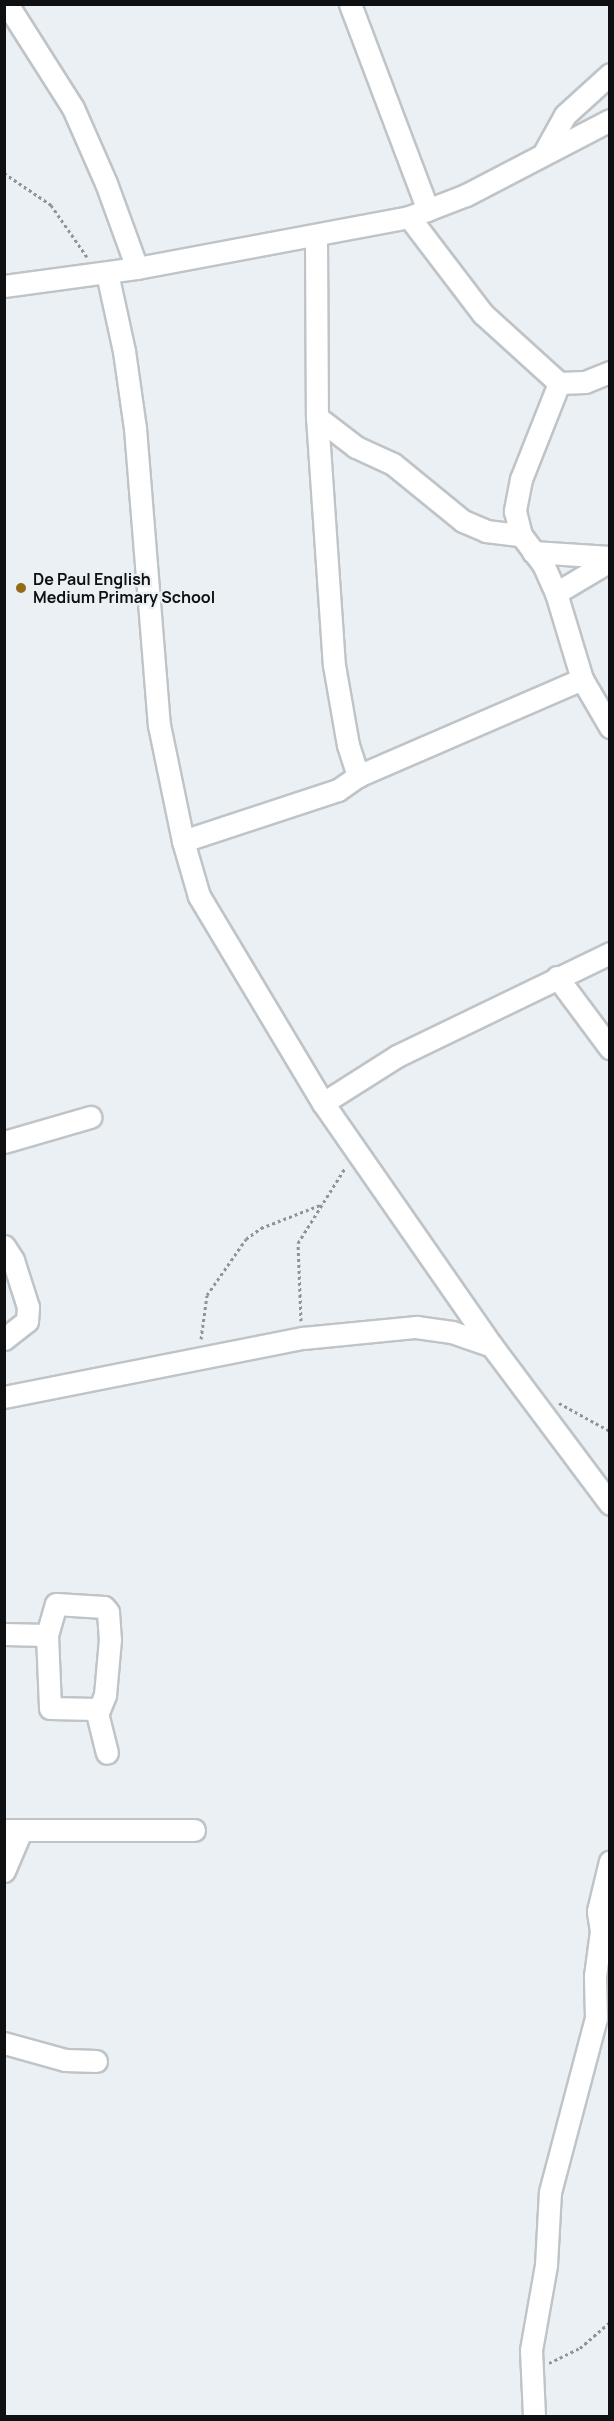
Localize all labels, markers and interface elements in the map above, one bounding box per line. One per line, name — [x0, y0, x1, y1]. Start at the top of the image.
place label: De Paul English Medium Primary School — [33, 569, 215, 607]
marker: De Paul English Medium Primary School — [14, 581, 28, 595]

